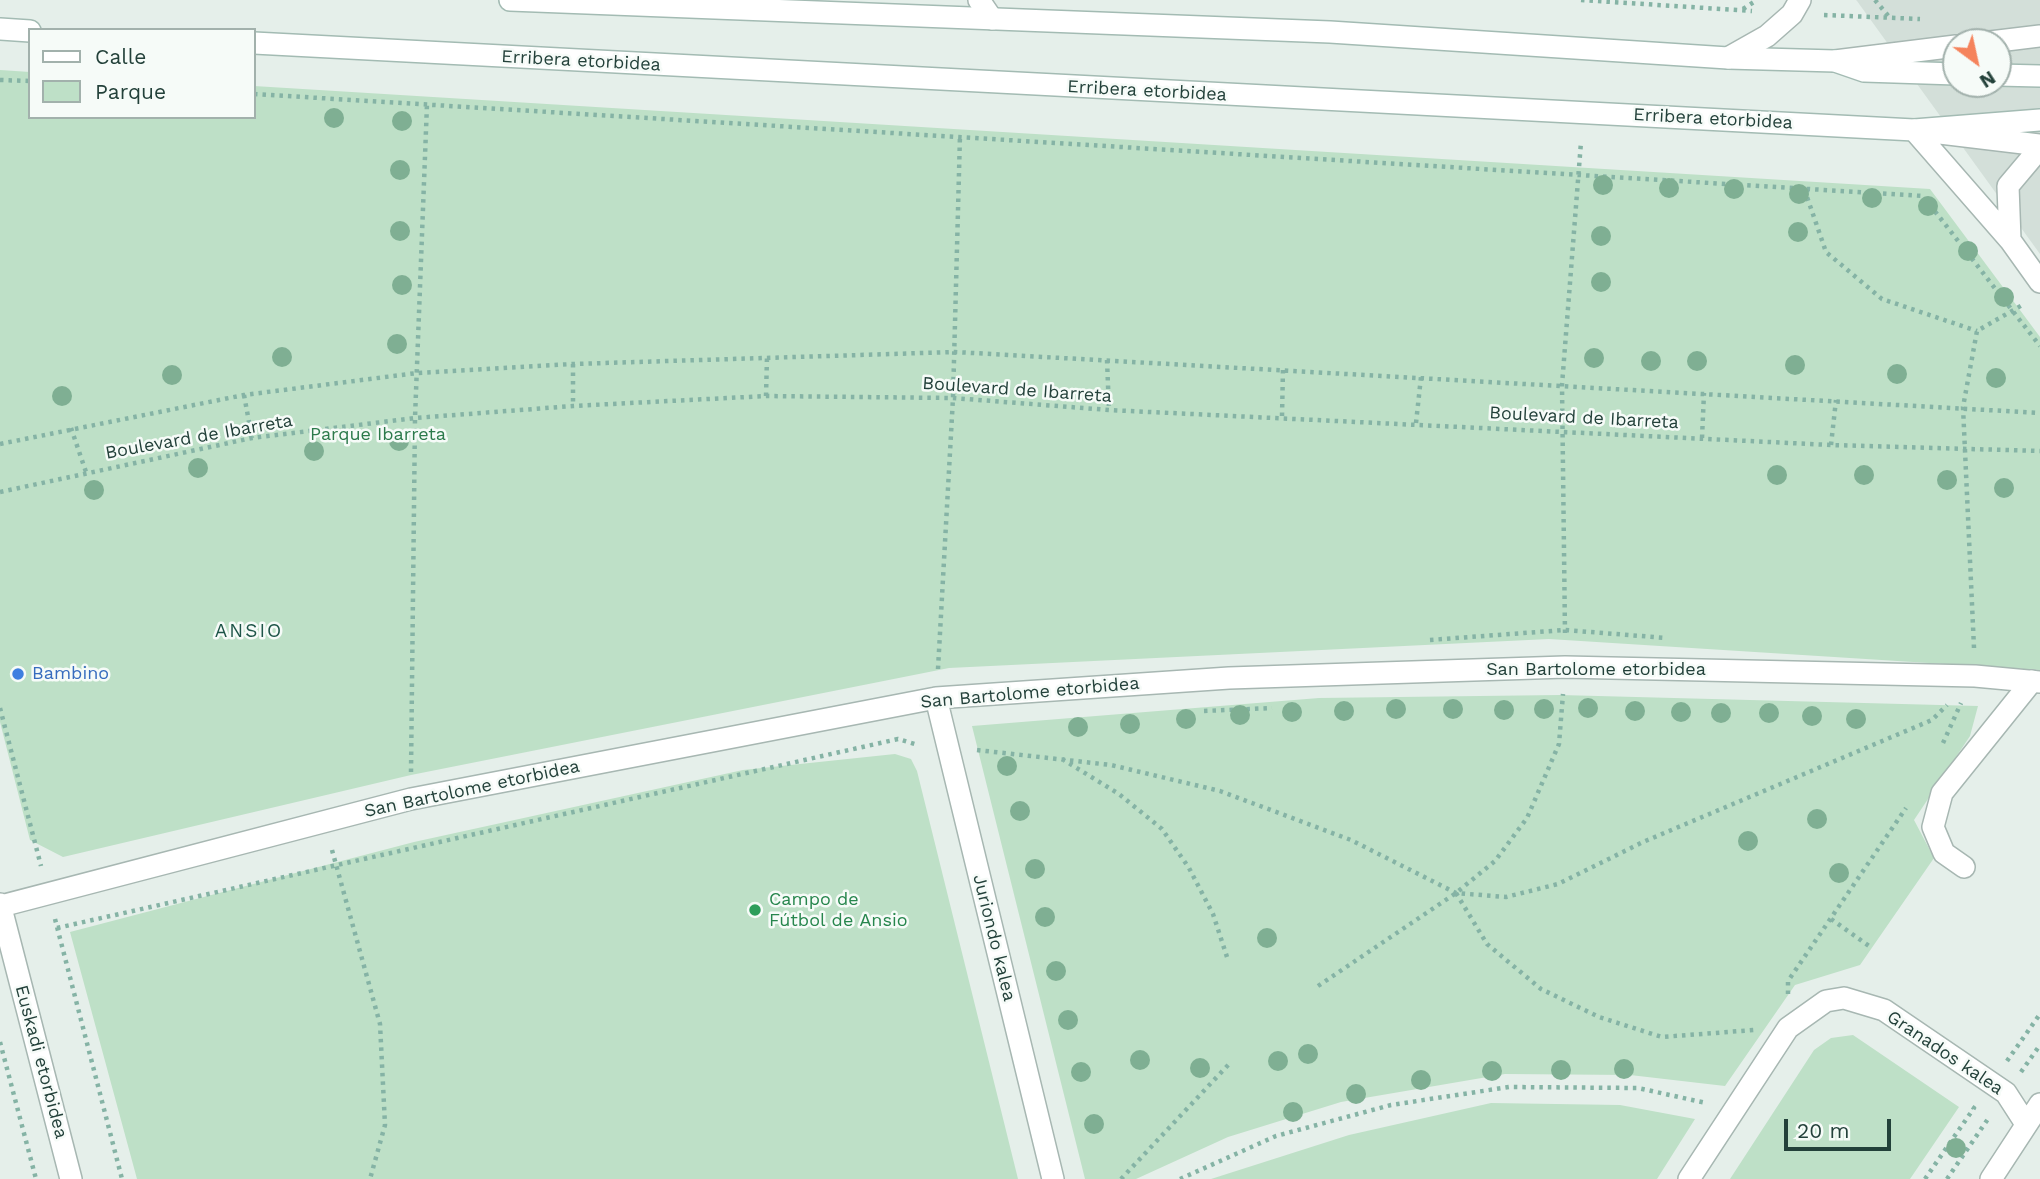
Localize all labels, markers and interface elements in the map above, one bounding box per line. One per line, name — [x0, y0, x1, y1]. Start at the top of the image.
legend — [28, 28, 256, 119]
north arrow — [1942, 28, 2012, 98]
text: Calle — [95, 44, 146, 69]
street label: Erribera etorbidea — [501, 46, 661, 76]
text: N — [1975, 66, 2000, 93]
street label: Erribera etorbidea — [1067, 76, 1227, 106]
text: Parque — [95, 79, 166, 104]
street label: Erribera etorbidea — [1633, 104, 1793, 134]
street label: Boulevard de Ibarreta — [922, 373, 1112, 407]
street label: Boulevard de Ibarreta — [1489, 402, 1679, 434]
street label: Boulevard de Ibarreta — [104, 410, 294, 464]
park label: Parque Ibarreta — [310, 424, 446, 446]
district label: ANSIO — [215, 620, 283, 642]
street label: San Bartolome etorbidea — [1486, 659, 1706, 681]
place label: Bambino — [32, 663, 109, 685]
marker: Bambino — [10, 666, 26, 682]
street label: San Bartolome etorbidea — [920, 673, 1140, 713]
street label: San Bartolome etorbidea — [362, 756, 582, 822]
street label: Juriondo kalea — [968, 872, 1020, 1004]
place label: Campo de Fútbol de Ansio — [769, 889, 908, 932]
marker: Campo de Fútbol de Ansio — [747, 902, 763, 918]
street label: Euskadi etorbidea — [10, 983, 72, 1141]
street label: Granados kalea — [1883, 1006, 2007, 1100]
scale bar — [1788, 1106, 1895, 1150]
text: 20 m — [1797, 1118, 1849, 1143]

